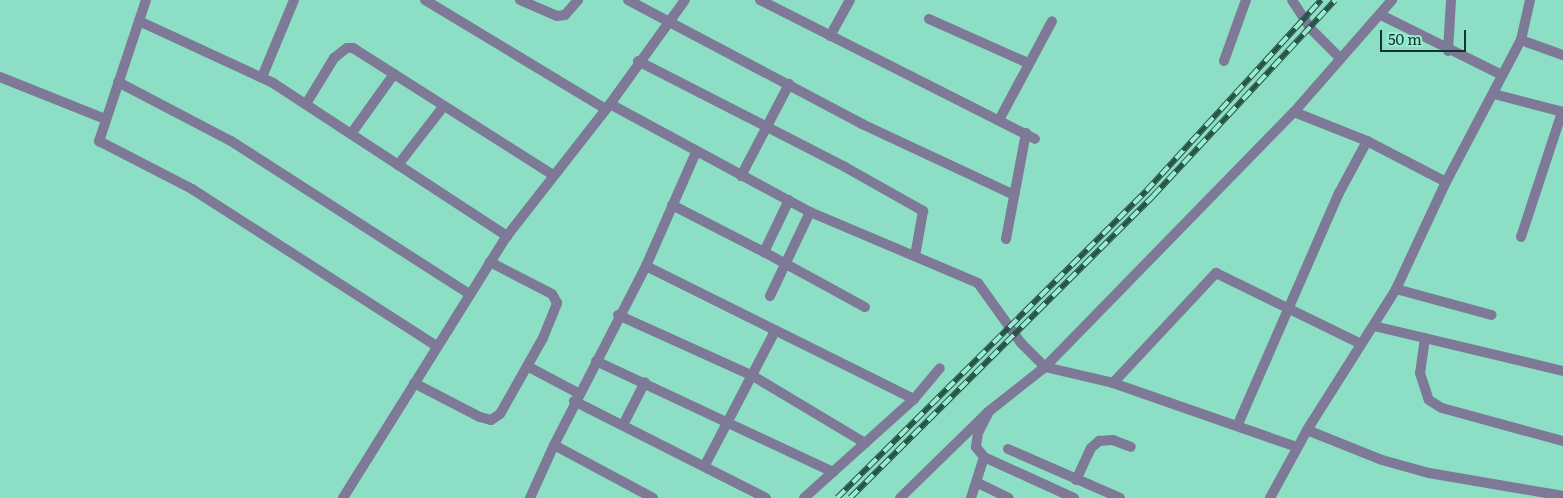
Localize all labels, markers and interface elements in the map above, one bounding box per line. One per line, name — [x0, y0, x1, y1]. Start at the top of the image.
scale bar — [1383, 20, 1469, 52]
text: 50 m — [1388, 27, 1422, 50]

